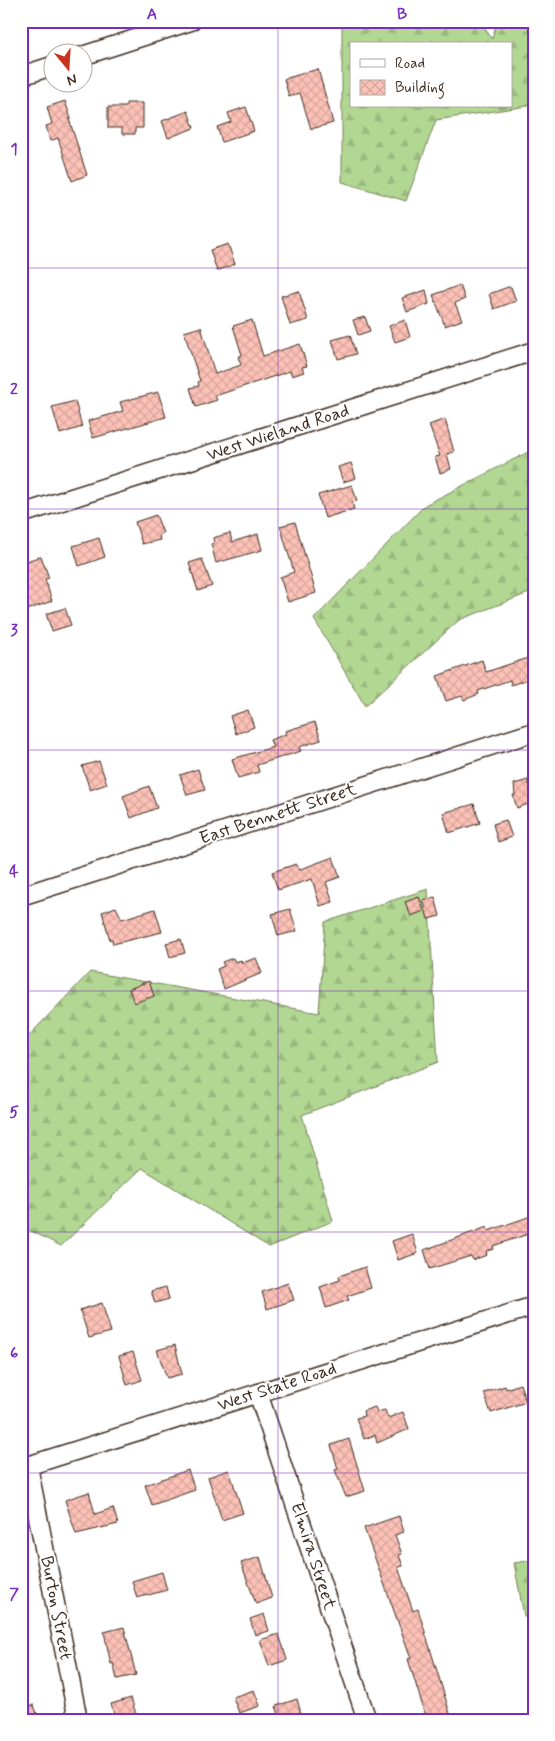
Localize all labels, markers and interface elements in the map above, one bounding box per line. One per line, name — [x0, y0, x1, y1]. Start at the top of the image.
text: A — [147, 4, 157, 25]
text: B — [397, 4, 407, 25]
north arrow — [42, 42, 92, 92]
legend — [350, 42, 512, 108]
text: Road — [395, 54, 425, 74]
text: N — [64, 69, 79, 89]
text: Building — [395, 78, 445, 99]
text: 1 — [10, 139, 18, 160]
text: 2 — [10, 379, 18, 400]
street label: West Wieland Road — [204, 399, 352, 467]
text: 3 — [10, 620, 18, 641]
street label: East Bennett Street — [197, 777, 360, 851]
text: 4 — [9, 861, 19, 882]
text: 5 — [9, 1102, 19, 1123]
text: 6 — [10, 1343, 18, 1364]
street label: West State Road — [214, 1356, 340, 1418]
street label: Elmira Street — [284, 1499, 342, 1613]
street label: Burton Street — [34, 1554, 78, 1662]
text: 7 — [9, 1584, 19, 1605]

